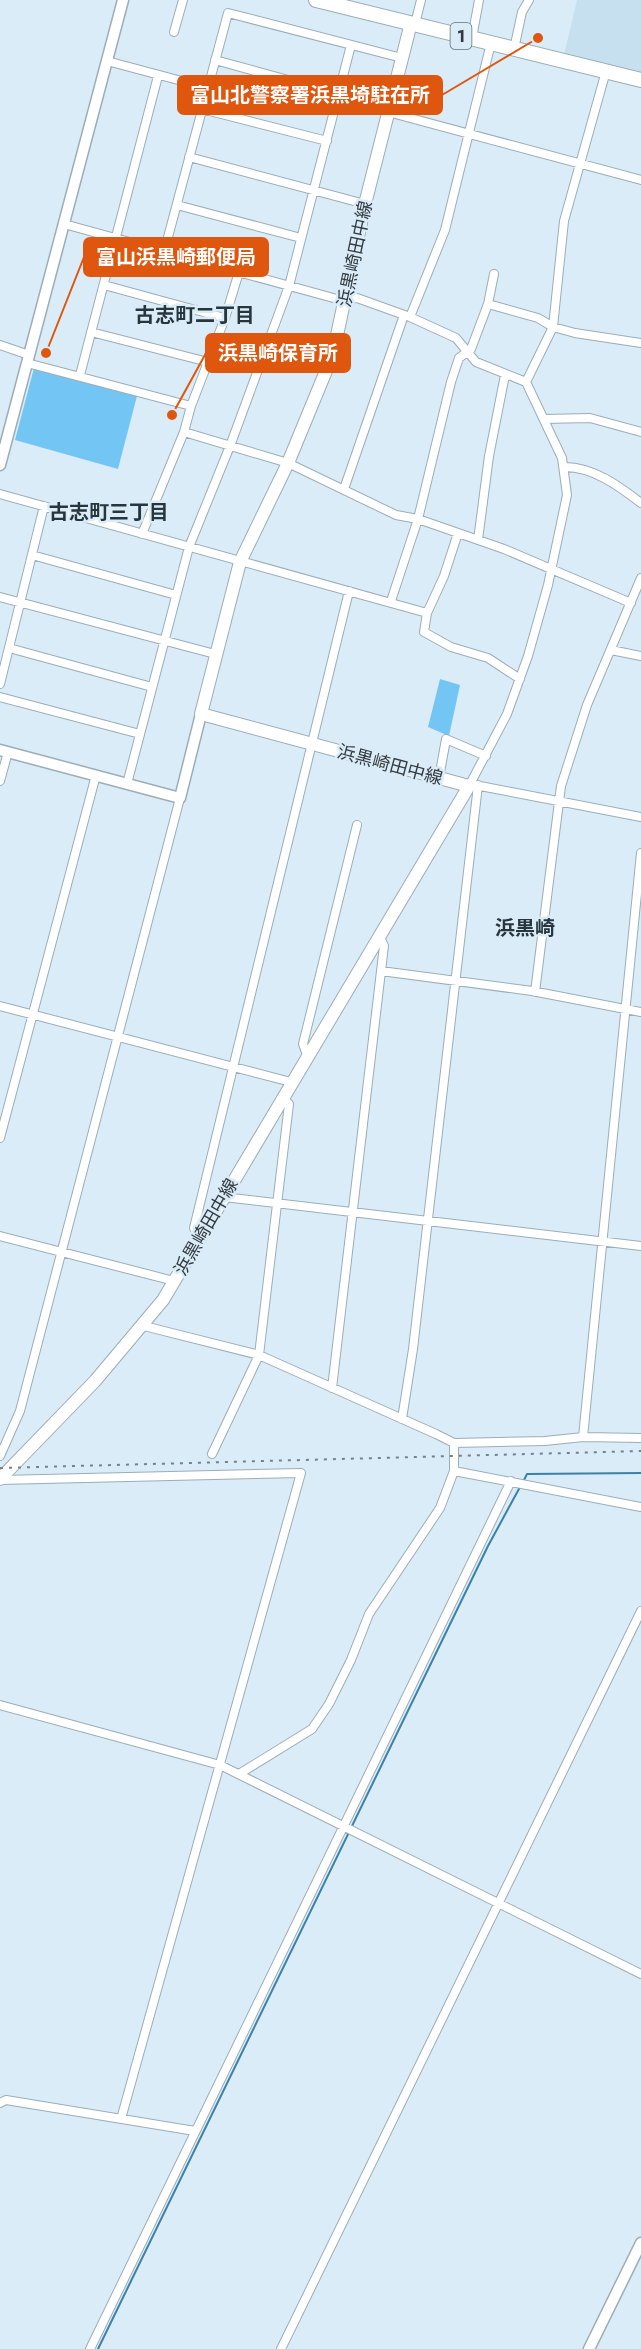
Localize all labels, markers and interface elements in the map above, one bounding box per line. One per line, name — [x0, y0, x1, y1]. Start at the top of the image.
road number: 1 — [450, 23, 472, 49]
callout: 富山北警察署浜黒埼駐在所 — [178, 76, 442, 114]
text: 富山北警察署浜黒埼駐在所 — [190, 81, 430, 110]
street label: 浜黒崎田中線 — [331, 198, 379, 310]
callout: 富山浜黒崎郵便局 — [84, 238, 268, 276]
text: 富山浜黒崎郵便局 — [96, 243, 256, 272]
district label: 古志町二丁目 — [135, 301, 255, 330]
callout: 浜黒崎保育所 — [206, 334, 350, 372]
text: 浜黒崎保育所 — [218, 339, 338, 368]
district label: 古志町三丁目 — [49, 498, 169, 527]
street label: 浜黒崎田中線 — [334, 738, 446, 792]
district label: 浜黒崎 — [495, 914, 555, 943]
street label: 浜黒崎田中線 — [168, 1174, 244, 1280]

